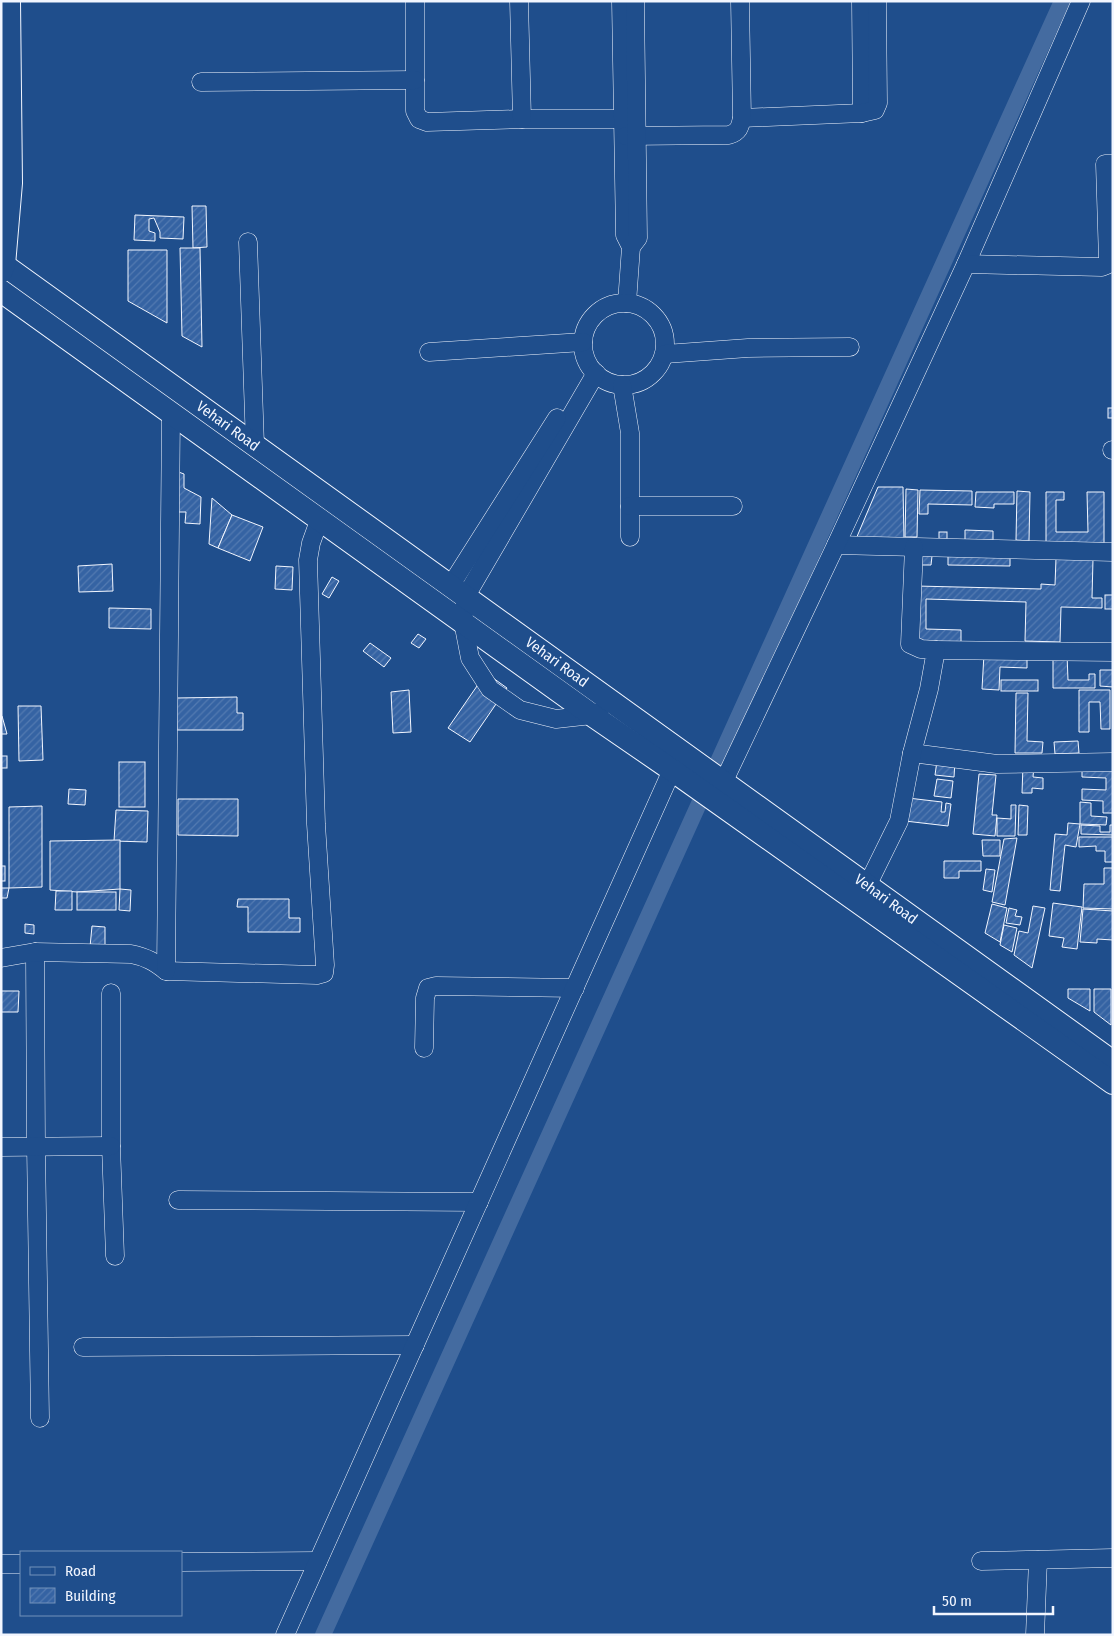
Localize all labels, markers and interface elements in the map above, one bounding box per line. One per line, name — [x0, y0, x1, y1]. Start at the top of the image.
street label: Vehari Road — [193, 397, 263, 455]
street label: Vehari Road — [522, 633, 592, 691]
street label: Vehari Road — [851, 870, 921, 928]
legend — [20, 1551, 182, 1616]
text: Road — [65, 1562, 96, 1580]
scale bar — [934, 1584, 1053, 1616]
text: Building — [65, 1587, 116, 1605]
text: 50 m — [942, 1592, 972, 1610]

